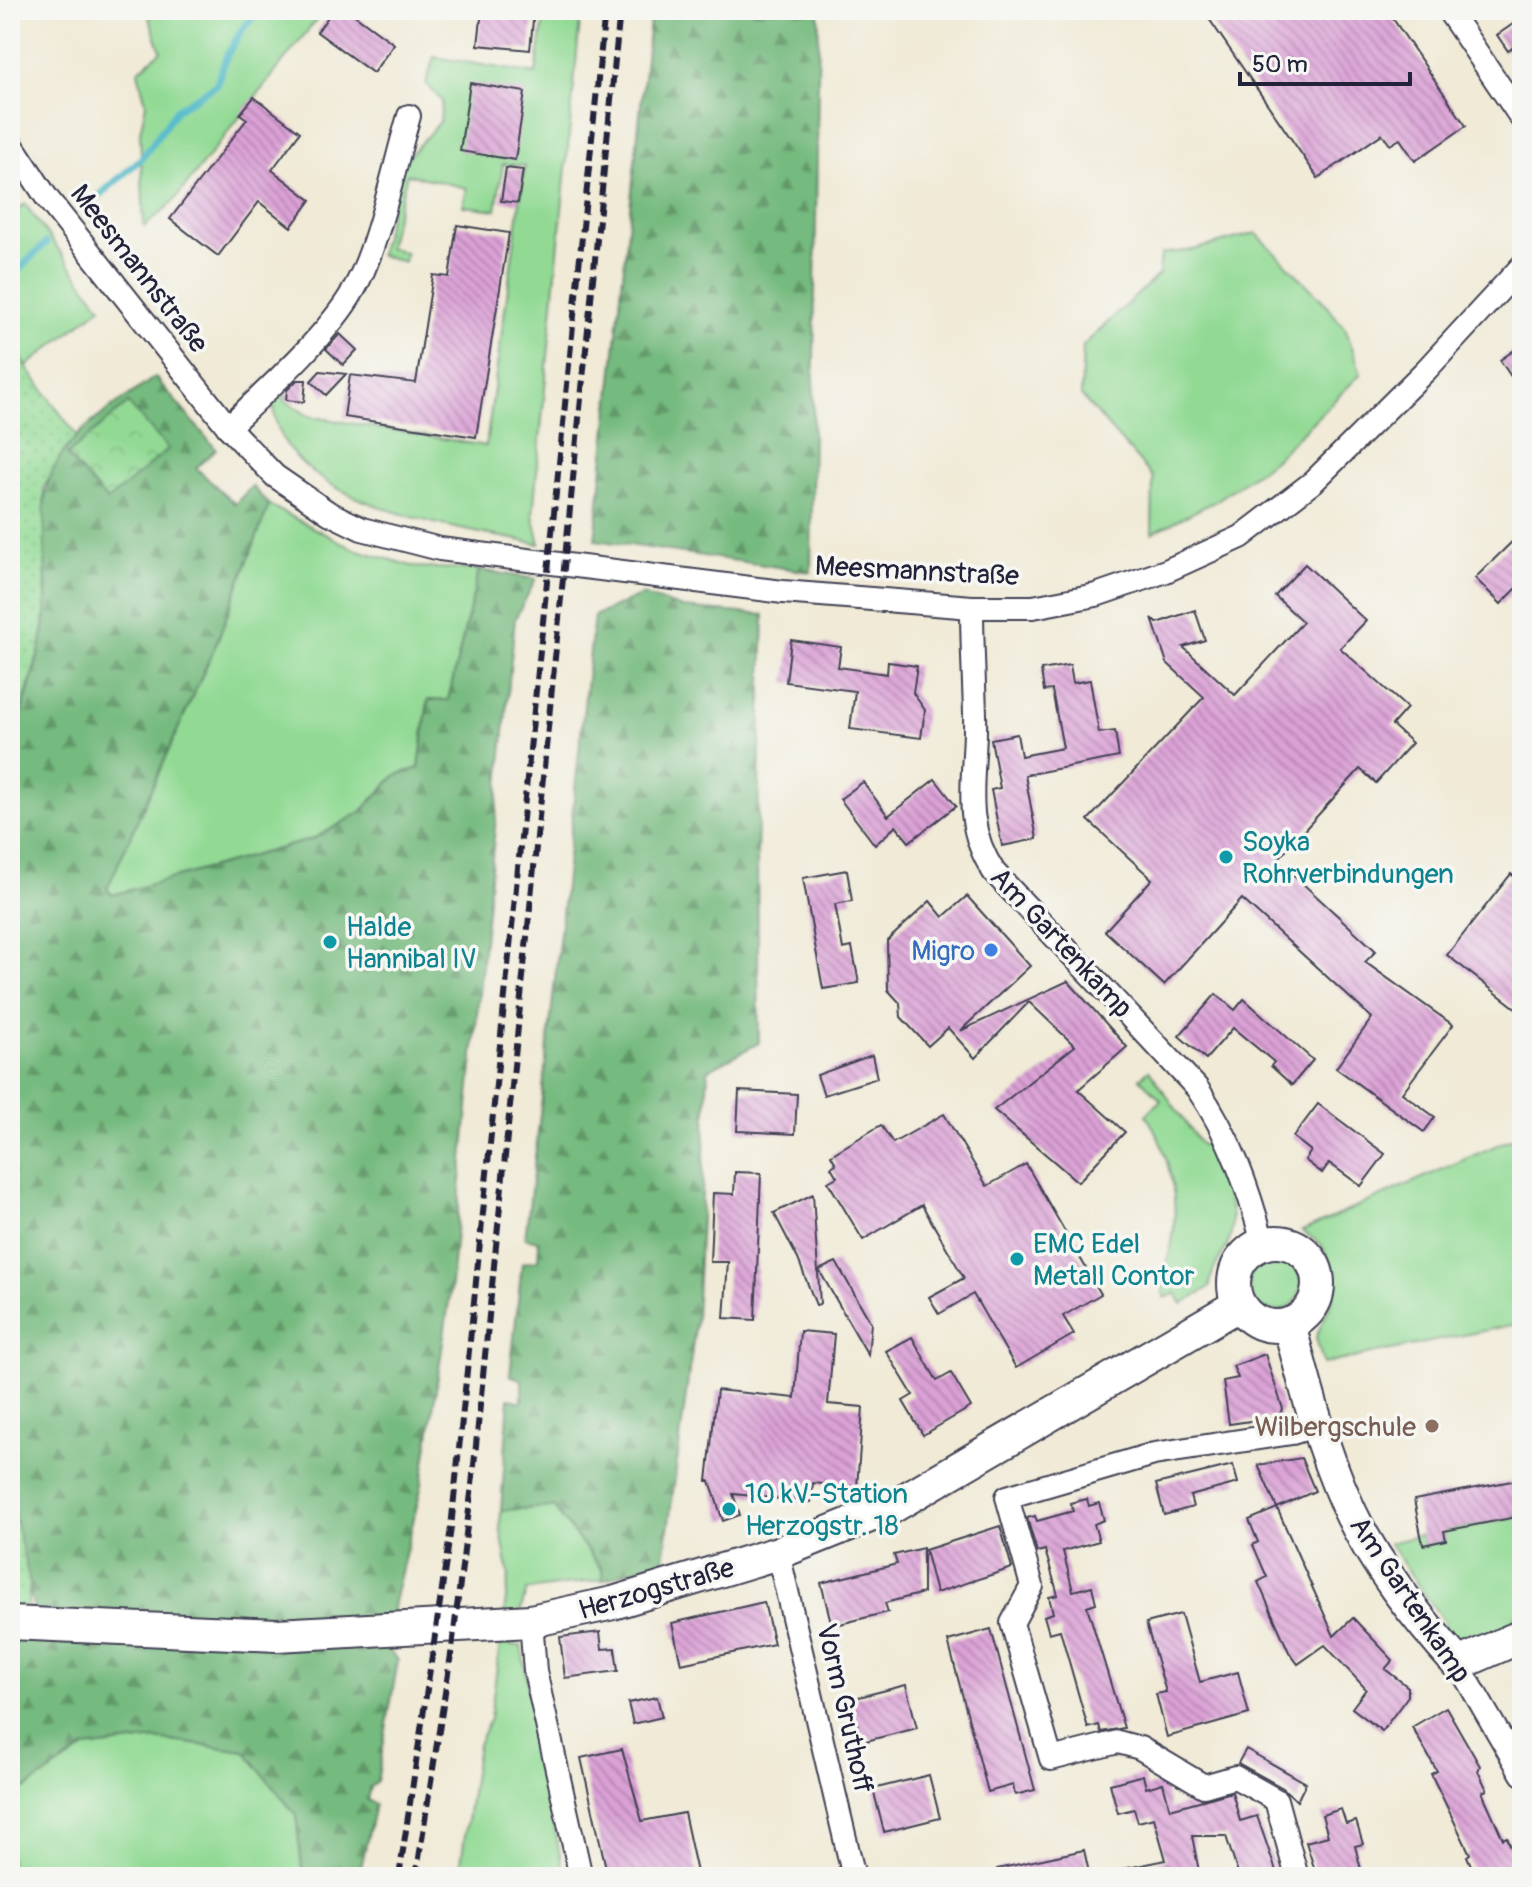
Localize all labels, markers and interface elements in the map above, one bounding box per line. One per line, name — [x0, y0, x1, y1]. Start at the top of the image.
scale bar — [1240, 36, 1410, 86]
text: 50 m — [1252, 50, 1308, 79]
street label: Meesmannstraße — [62, 178, 216, 360]
street label: Meesmannstraße — [814, 549, 1020, 594]
place label: Soyka Rohrverbindungen — [1242, 825, 1454, 892]
marker: Soyka Rohrverbindungen — [1217, 848, 1235, 866]
street label: Am Gartenkamp — [982, 860, 1140, 1026]
place label: Halde Hannibal IV — [346, 910, 477, 977]
marker: Halde Hannibal IV — [321, 933, 339, 951]
place label: Migro — [911, 934, 975, 969]
marker: Migro — [982, 941, 1000, 959]
place label: EMC Edel Metall Contor — [1033, 1227, 1195, 1294]
marker: EMC Edel Metall Contor — [1008, 1250, 1026, 1268]
place label: Wilbergschule — [1254, 1410, 1416, 1445]
marker: Wilbergschule — [1423, 1417, 1441, 1435]
place label: 10 kV-Station Herzogstr. 18 — [745, 1477, 908, 1544]
marker: 10 kV-Station Herzogstr. 18 — [720, 1500, 738, 1518]
street label: Am Gartenkamp — [1341, 1510, 1478, 1690]
street label: Herzogstraße — [575, 1551, 738, 1628]
street label: Vorm Gruthoff — [808, 1620, 881, 1797]

